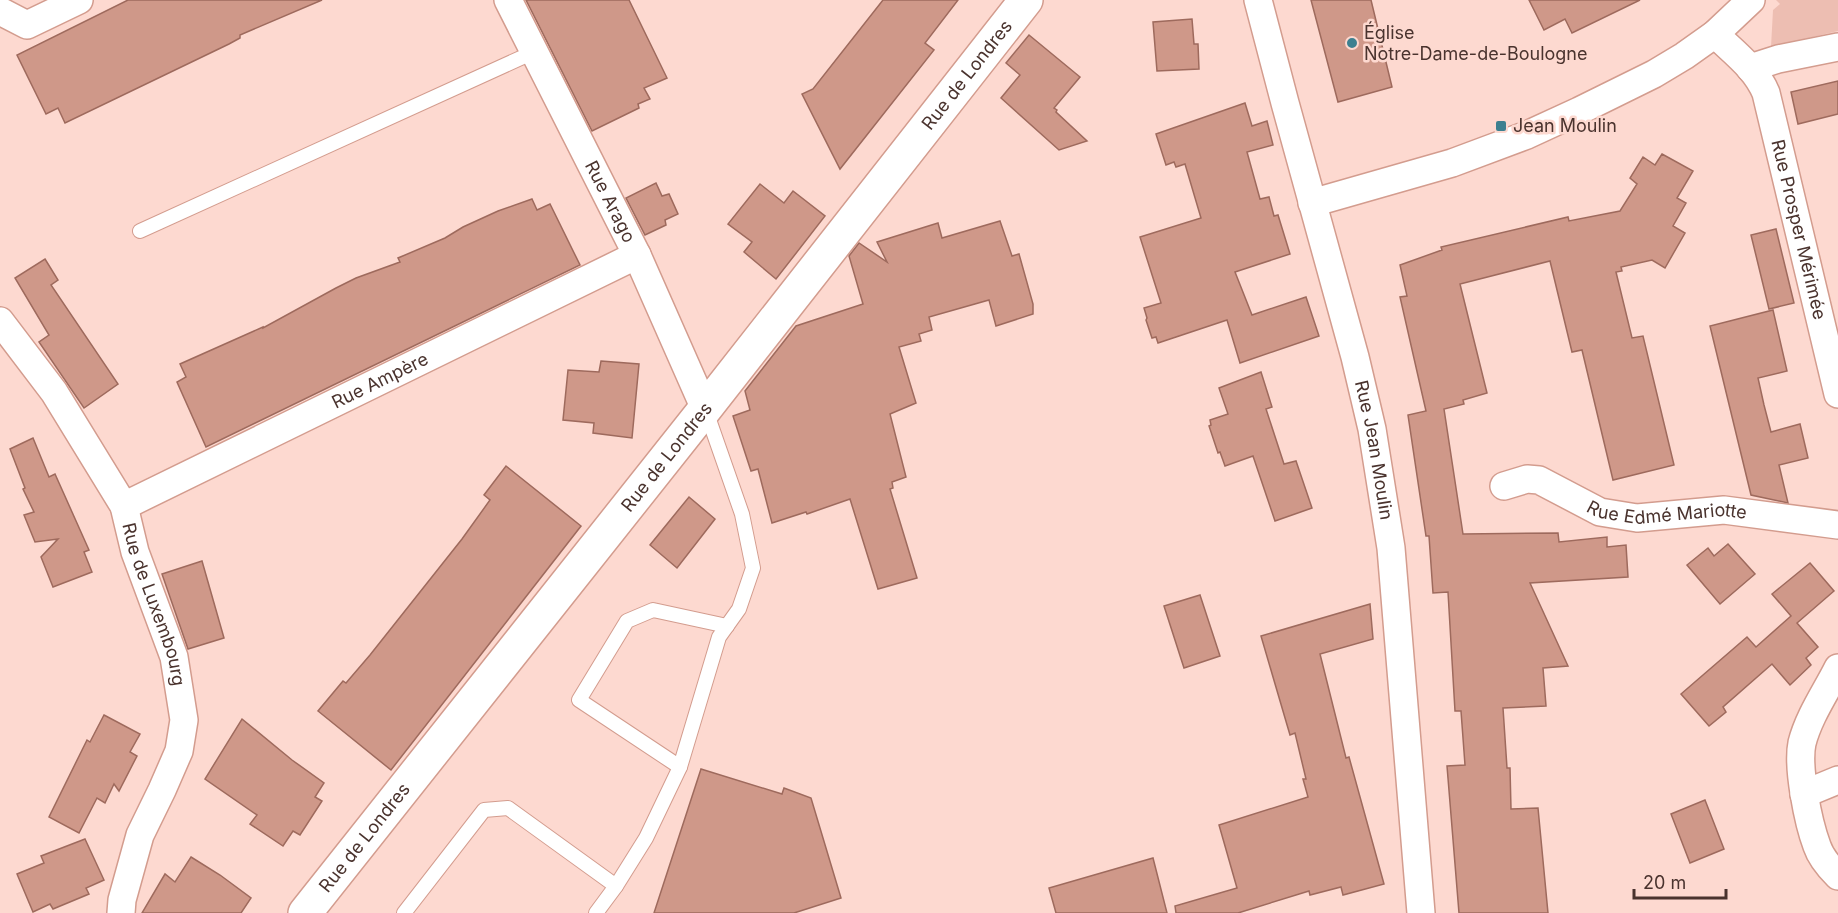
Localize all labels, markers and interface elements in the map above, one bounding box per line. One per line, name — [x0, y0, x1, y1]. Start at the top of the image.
street label: Rue de Londres — [917, 16, 1016, 134]
place label: Église Notre-Dame-de-Boulogne — [1364, 21, 1587, 64]
marker: Église Notre-Dame-de-Boulogne — [1345, 36, 1359, 50]
place label: Jean Moulin — [1513, 115, 1617, 136]
marker: Jean Moulin — [1494, 119, 1508, 133]
street label: Rue Prosper Mérimée — [1767, 137, 1831, 322]
street label: Rue Arago — [581, 157, 640, 246]
street label: Rue Ampère — [328, 348, 431, 413]
street label: Rue Jean Moulin — [1351, 378, 1397, 521]
street label: Rue de Londres — [617, 398, 716, 516]
street label: Rue Edmé Mariotte — [1583, 496, 1748, 528]
street label: Rue de Luxembourg — [118, 520, 189, 687]
street label: Rue de Londres — [315, 779, 414, 896]
scale bar — [1634, 862, 1726, 900]
text: 20 m — [1643, 872, 1686, 893]

